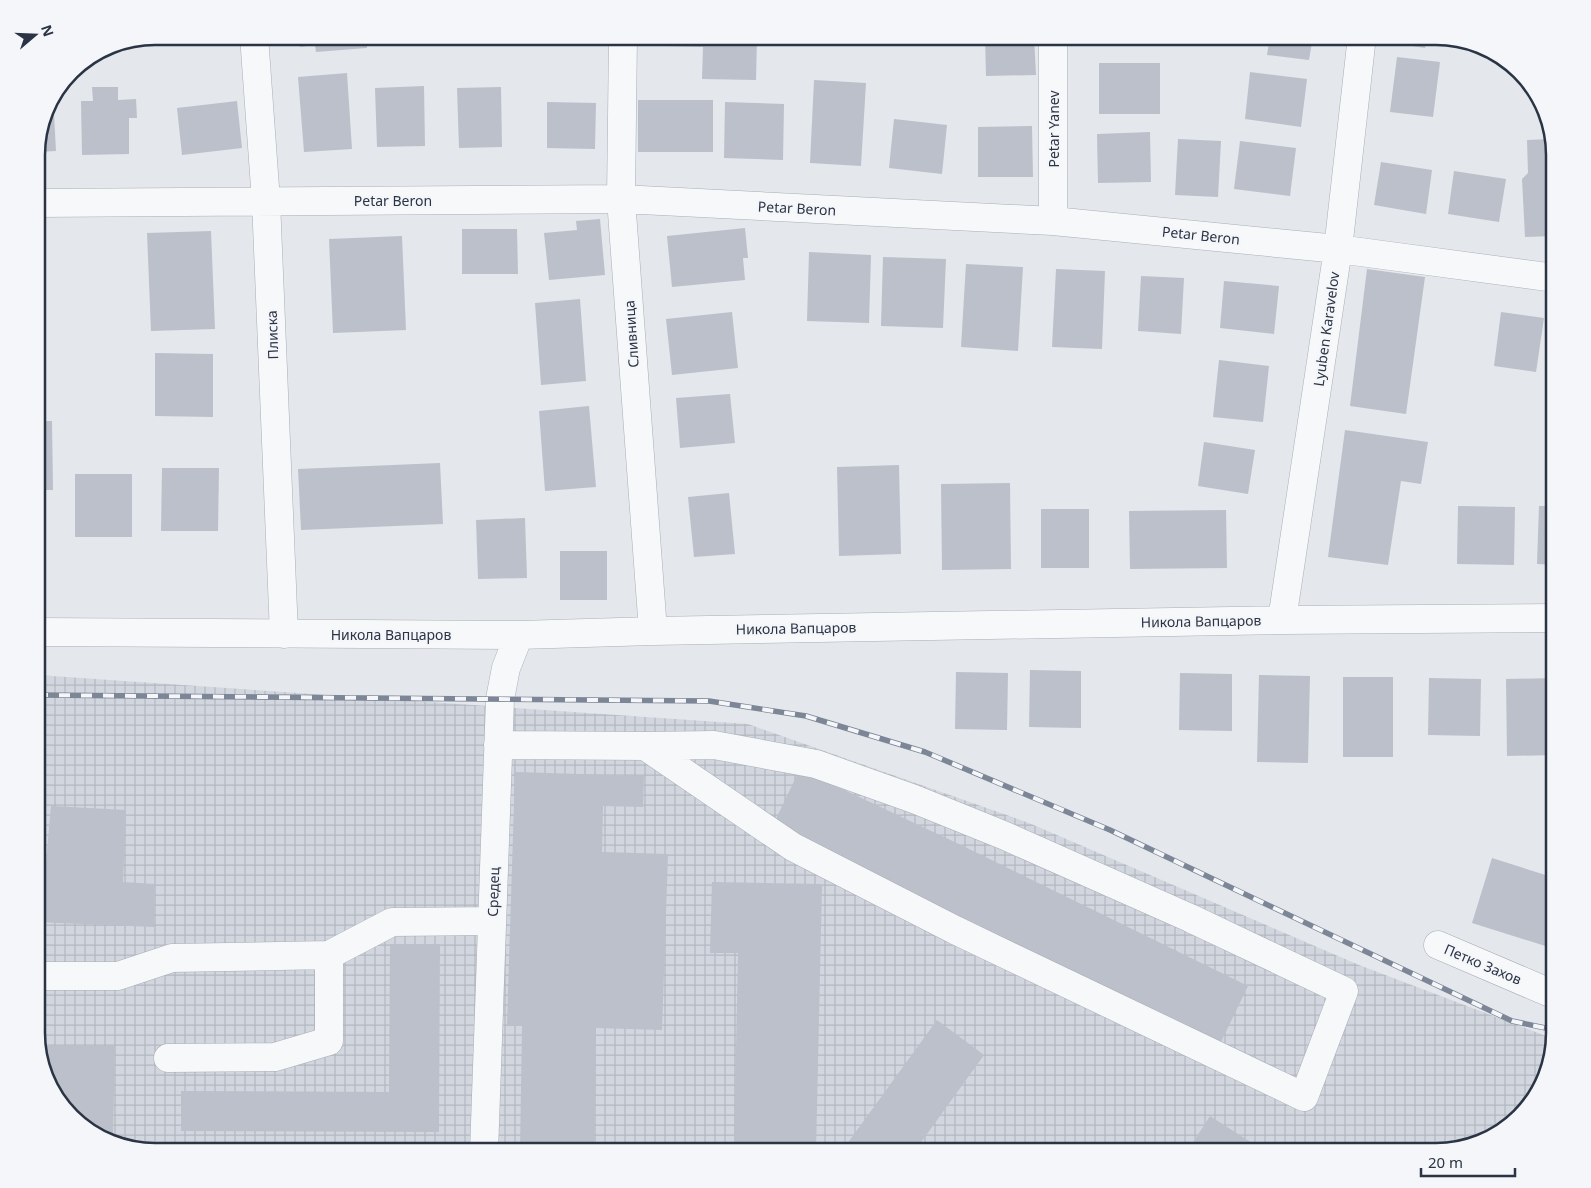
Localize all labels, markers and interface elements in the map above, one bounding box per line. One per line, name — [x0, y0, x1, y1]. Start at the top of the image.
north arrow — [10, 10, 60, 60]
text: N — [37, 22, 59, 39]
street label: Petar Yanev — [1044, 90, 1063, 168]
street label: Petar Beron — [354, 191, 432, 210]
street label: Petar Beron — [757, 196, 837, 220]
street label: Petar Beron — [1161, 221, 1241, 249]
street label: Lyuben Karavelov — [1309, 270, 1344, 388]
street label: Сливница — [619, 300, 643, 368]
street label: Плиска — [262, 310, 282, 360]
street label: Никола Вапцаров — [1141, 610, 1262, 632]
street label: Никола Вапцаров — [736, 617, 857, 639]
street label: Никола Вапцаров — [331, 625, 451, 644]
street label: Средец — [483, 866, 503, 917]
street label: Петко Захов — [1441, 939, 1525, 989]
scale bar — [1421, 1146, 1515, 1178]
text: 20 m — [1428, 1152, 1463, 1172]

